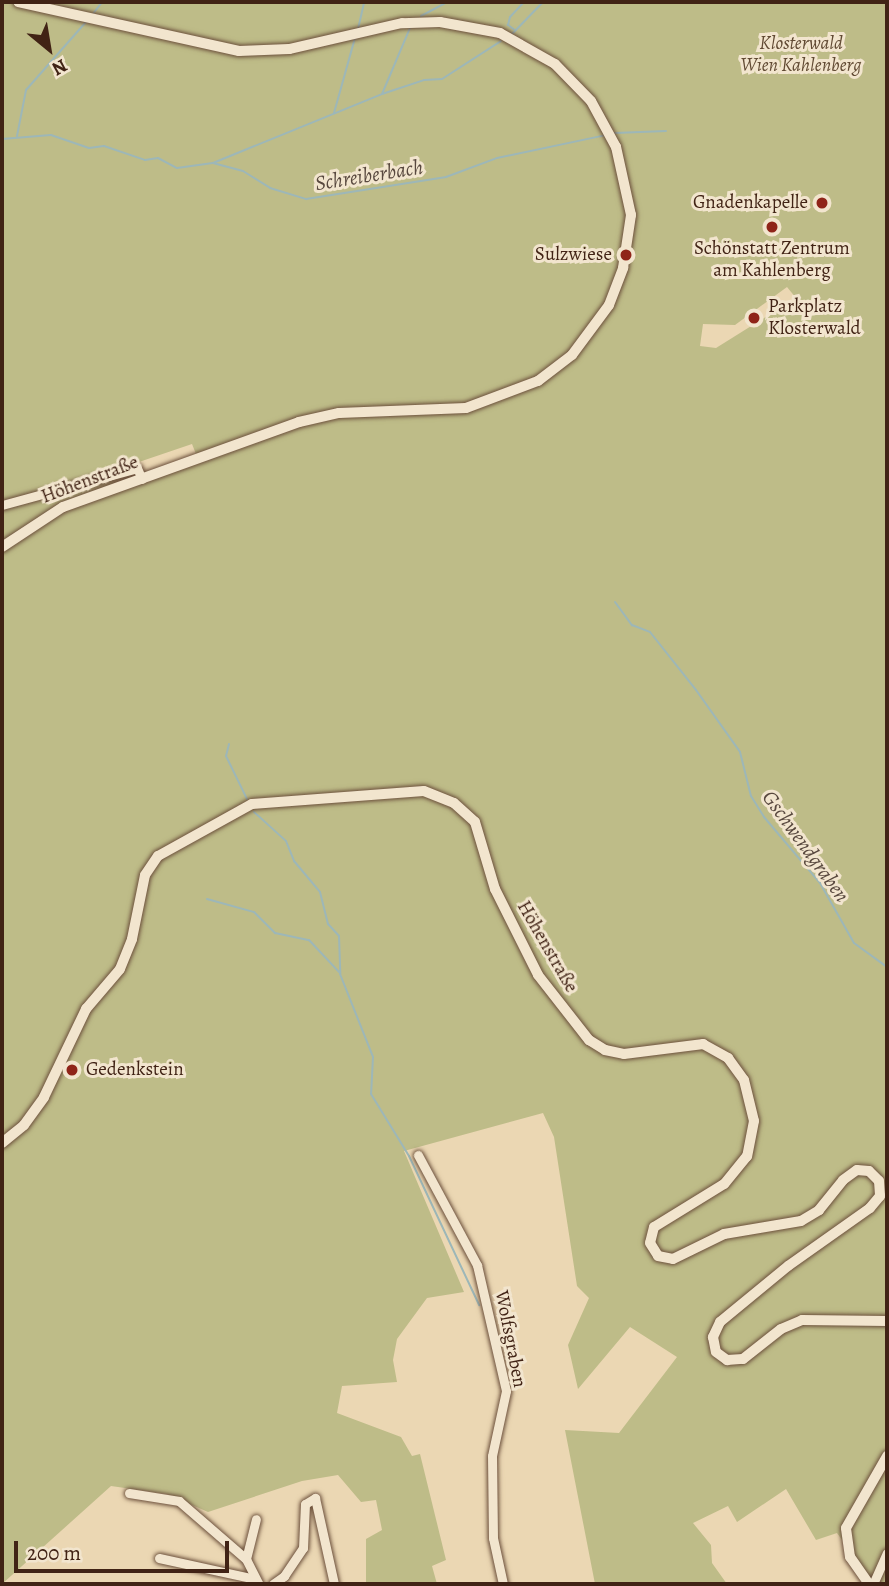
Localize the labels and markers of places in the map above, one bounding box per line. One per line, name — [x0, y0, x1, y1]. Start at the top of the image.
place label: Gnadenkapelle — [693, 192, 808, 214]
marker: Gnadenkapelle — [814, 195, 830, 211]
marker: Schönstatt Zentrum am Kahlenberg — [764, 219, 780, 235]
place label: Schönstatt Zentrum am Kahlenberg — [694, 238, 850, 282]
place label: Sulzwiese — [535, 244, 612, 266]
marker: Sulzwiese — [618, 247, 634, 263]
place label: Parkplatz Klosterwald — [768, 296, 861, 340]
marker: Parkplatz Klosterwald — [746, 310, 762, 326]
place label: Gedenkstein — [86, 1059, 184, 1081]
marker: Gedenkstein — [64, 1062, 80, 1078]

